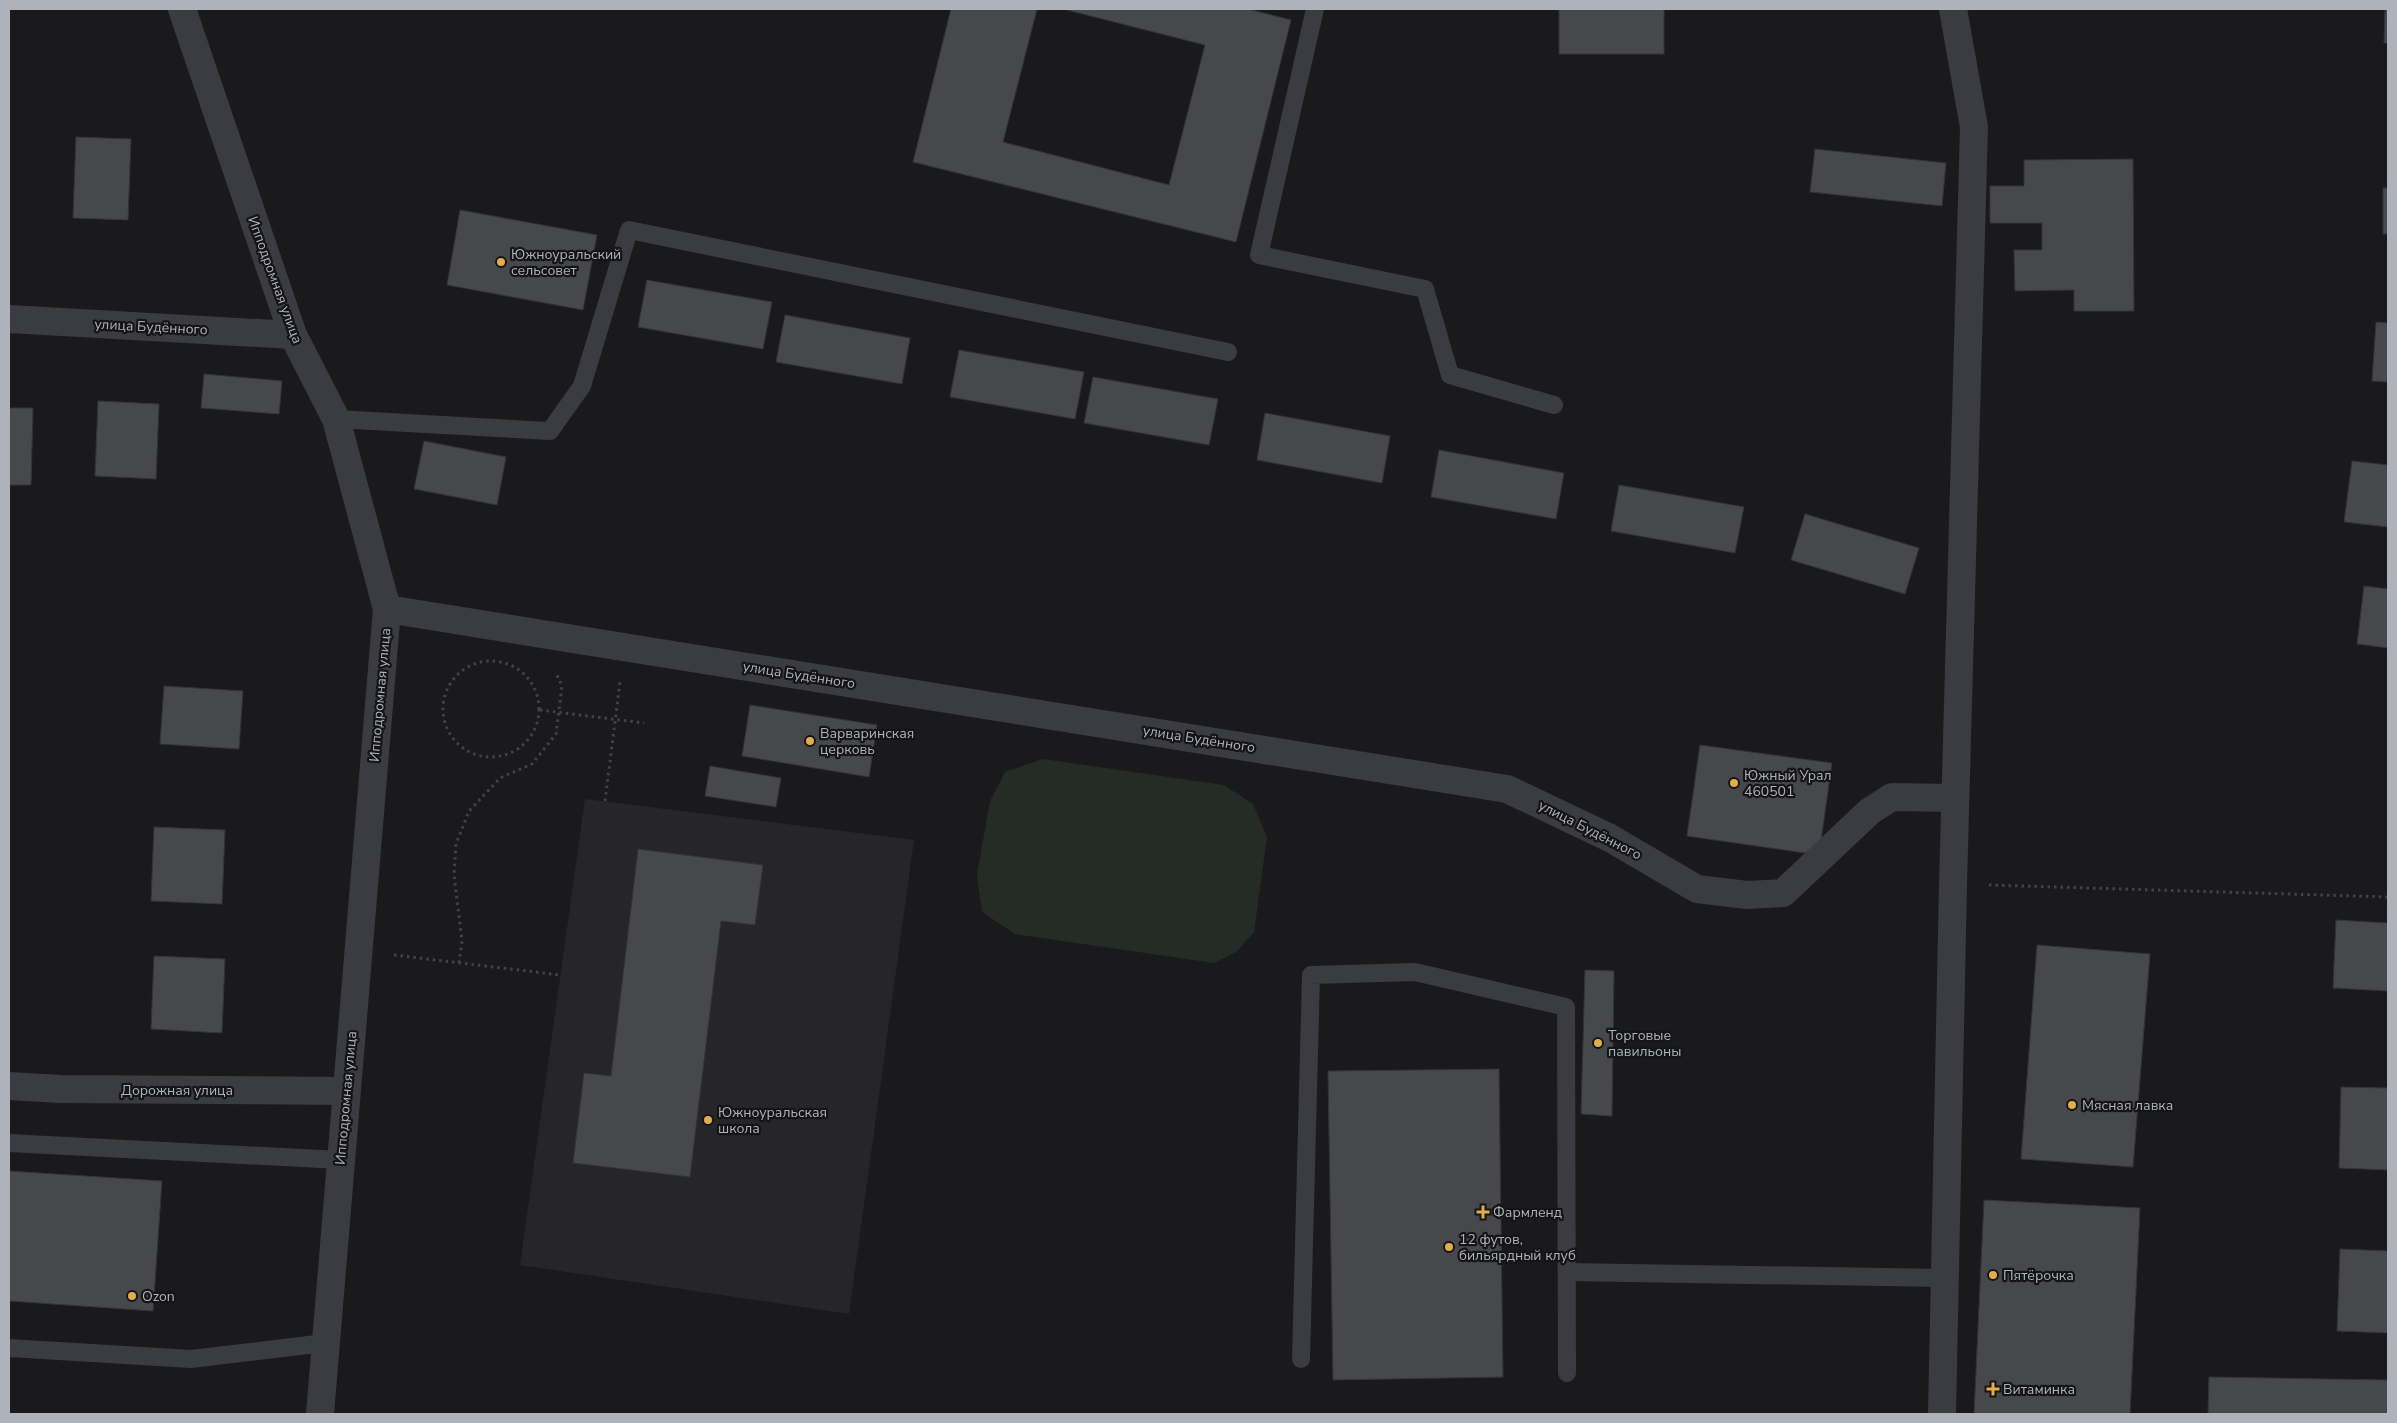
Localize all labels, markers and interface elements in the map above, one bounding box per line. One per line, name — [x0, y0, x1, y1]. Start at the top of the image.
street label: Ипподромная улица — [243, 214, 307, 346]
place label: Южноуральский сельсовет — [511, 245, 621, 280]
marker: Южноуральский сельсовет — [495, 256, 507, 268]
street label: улица Будённого — [94, 315, 208, 339]
street label: Ипподромная улица — [365, 627, 395, 763]
street label: улица Будённого — [742, 657, 857, 693]
street label: улица Будённого — [1142, 721, 1257, 757]
place label: Варваринская церковь — [820, 724, 914, 759]
marker: Варваринская церковь — [804, 735, 816, 747]
place label: Южный Урал 460501 — [1744, 766, 1832, 801]
marker: Южный Урал 460501 — [1728, 777, 1740, 789]
street label: улица Будённого — [1535, 796, 1645, 864]
place label: Торговые павильоны — [1608, 1026, 1681, 1061]
street label: Ипподромная улица — [331, 1030, 361, 1166]
marker: Торговые павильоны — [1592, 1037, 1604, 1049]
street label: Дорожная улица — [121, 1081, 233, 1100]
place label: Мясная лавка — [2082, 1096, 2173, 1115]
marker: Мясная лавка — [2066, 1099, 2078, 1111]
place label: Южноуральская школа — [718, 1103, 827, 1138]
marker: Южноуральская школа — [702, 1114, 714, 1126]
place label: Фармленд — [1493, 1203, 1562, 1222]
marker: Фармленд — [1477, 1206, 1489, 1218]
place label: 12 футов, бильярдный клуб — [1459, 1230, 1576, 1265]
marker: 12 футов, бильярдный клуб — [1443, 1241, 1455, 1253]
place label: Пятёрочка — [2003, 1266, 2074, 1285]
marker: Пятёрочка — [1987, 1269, 1999, 1281]
place label: Ozon — [142, 1287, 175, 1306]
marker: Ozon — [126, 1290, 138, 1302]
place label: Витаминка — [2003, 1380, 2075, 1399]
marker: Витаминка — [1987, 1383, 1999, 1395]

